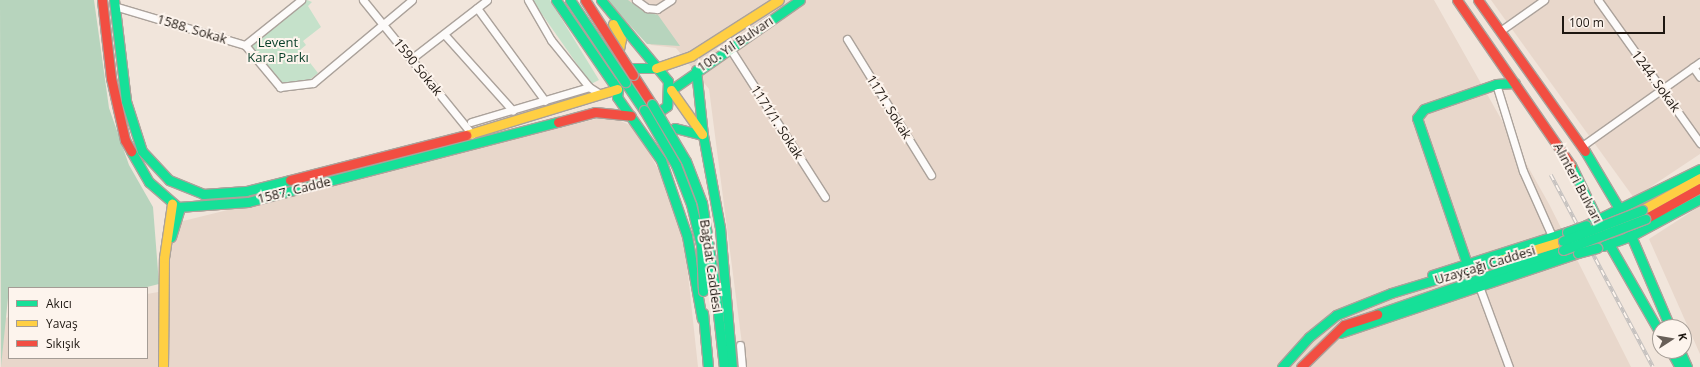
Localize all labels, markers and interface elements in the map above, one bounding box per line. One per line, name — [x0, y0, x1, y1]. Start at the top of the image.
scale bar — [1564, 8, 1667, 34]
street label: 1588. Sokak — [155, 11, 229, 47]
street label: 100. Yıl Bulvarı — [694, 13, 776, 75]
text: 100 m — [1569, 14, 1604, 31]
park label: Levent Kara Parkı — [247, 35, 309, 66]
street label: 1590 Sokak — [390, 35, 446, 99]
street label: 1244. Sokak — [1628, 47, 1684, 115]
street label: 1171. Sokak — [863, 72, 915, 142]
street label: 1171/1. Sokak — [747, 82, 807, 162]
street label: Alınteri Bulvarı — [1550, 140, 1606, 226]
street label: 1587. Cadde — [256, 173, 332, 207]
street label: Bağdat Caddesi — [697, 218, 725, 314]
street label: Uzayçağı Caddesi — [1433, 242, 1537, 288]
legend — [8, 287, 148, 359]
text: Akıcı — [46, 295, 72, 312]
text: Yavaş — [46, 315, 78, 332]
north arrow — [1652, 319, 1692, 359]
text: K — [1675, 331, 1691, 342]
text: Sıkışık — [46, 335, 80, 352]

